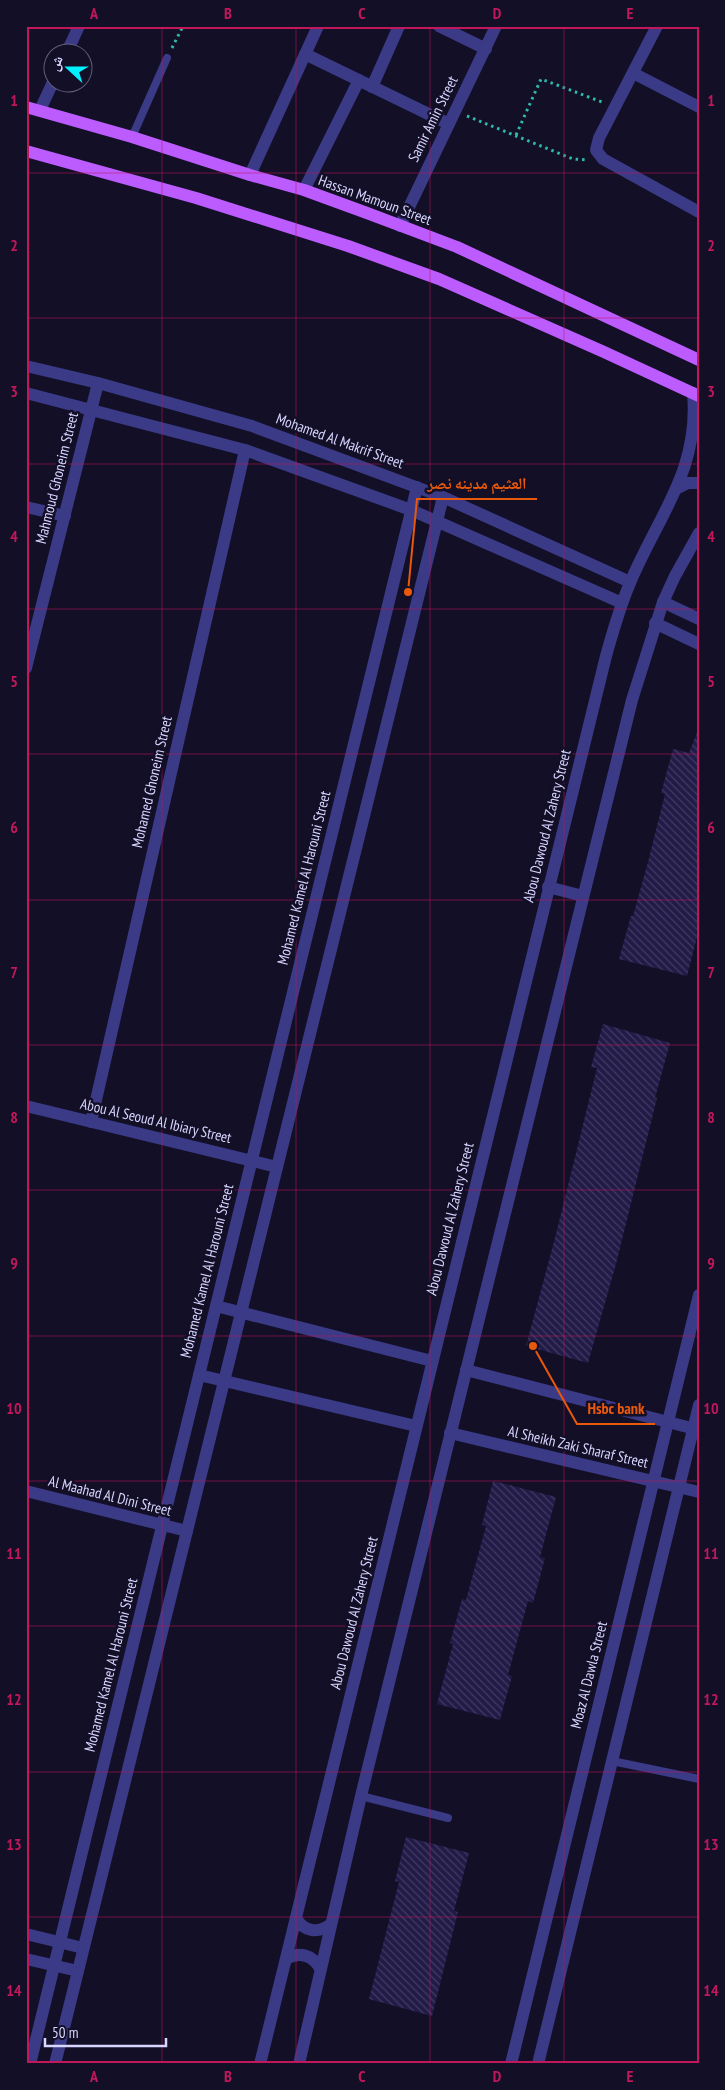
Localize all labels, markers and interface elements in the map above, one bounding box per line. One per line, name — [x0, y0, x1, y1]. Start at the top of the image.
text: A — [89, 3, 99, 23]
text: B — [224, 3, 232, 23]
text: C — [358, 3, 366, 23]
text: D — [493, 3, 502, 23]
text: E — [627, 3, 634, 23]
north arrow — [42, 42, 92, 92]
text: ش — [45, 53, 67, 74]
street label: Samir Amin Street — [404, 73, 462, 165]
text: 1 — [10, 90, 18, 110]
text: 1 — [707, 90, 715, 110]
street label: Hassan Mamoun Street — [316, 170, 434, 229]
text: 2 — [10, 235, 18, 255]
text: 2 — [707, 235, 715, 255]
text: 3 — [10, 381, 18, 401]
text: 3 — [707, 381, 715, 401]
street label: Mohamed Al Makrif Street — [274, 409, 407, 472]
street label: Mahmoud Ghoneim Street — [31, 410, 82, 546]
callout: العثيم مدينه نصر — [417, 468, 537, 499]
text: العثيم مدينه نصر — [426, 473, 527, 495]
text: 4 — [10, 526, 18, 546]
text: 4 — [707, 526, 715, 546]
text: 5 — [10, 671, 18, 691]
text: 5 — [707, 671, 715, 691]
street label: Mohamed Ghoneim Street — [127, 714, 176, 850]
street label: Abou Dawoud Al Zahery Street — [518, 747, 575, 904]
street label: Mohamed Kamel Al Harouni Street — [273, 789, 334, 967]
text: 6 — [10, 817, 18, 837]
text: 6 — [707, 817, 715, 837]
text: 7 — [10, 962, 18, 982]
text: 7 — [707, 962, 715, 982]
street label: Abou Al Seoud Al Ibiary Street — [79, 1094, 234, 1147]
text: 8 — [10, 1107, 18, 1127]
text: 8 — [707, 1107, 715, 1127]
street label: Abou Dawoud Al Zahery Street — [421, 1140, 478, 1297]
street label: Mohamed Kamel Al Harouni Street — [176, 1182, 237, 1360]
text: 9 — [10, 1253, 18, 1273]
text: 9 — [707, 1253, 715, 1273]
callout: Hsbc bank — [577, 1393, 655, 1424]
text: 10 — [6, 1398, 22, 1418]
text: Hsbc bank — [587, 1398, 645, 1418]
text: 10 — [703, 1398, 719, 1418]
street label: Al Sheikh Zaki Sharaf Street — [506, 1421, 650, 1472]
street label: Al Maahad Al Dini Street — [47, 1471, 174, 1520]
street label: Abou Dawoud Al Zahery Street — [325, 1534, 382, 1691]
text: 11 — [6, 1543, 22, 1563]
text: 11 — [703, 1543, 719, 1563]
street label: Mohamed Kamel Al Harouni Street — [80, 1576, 141, 1754]
street label: Moaz Al Dawla Street — [566, 1619, 611, 1731]
text: 12 — [6, 1689, 22, 1709]
text: 12 — [703, 1689, 719, 1709]
text: 13 — [6, 1834, 22, 1854]
text: 13 — [703, 1834, 719, 1854]
text: 14 — [6, 1980, 22, 2000]
text: 14 — [703, 1980, 719, 2000]
scale bar — [45, 2015, 166, 2047]
text: 50 m — [52, 2023, 78, 2042]
text: A — [89, 2066, 99, 2086]
text: B — [224, 2066, 232, 2086]
text: C — [358, 2066, 366, 2086]
text: D — [493, 2066, 502, 2086]
text: E — [627, 2066, 634, 2086]

